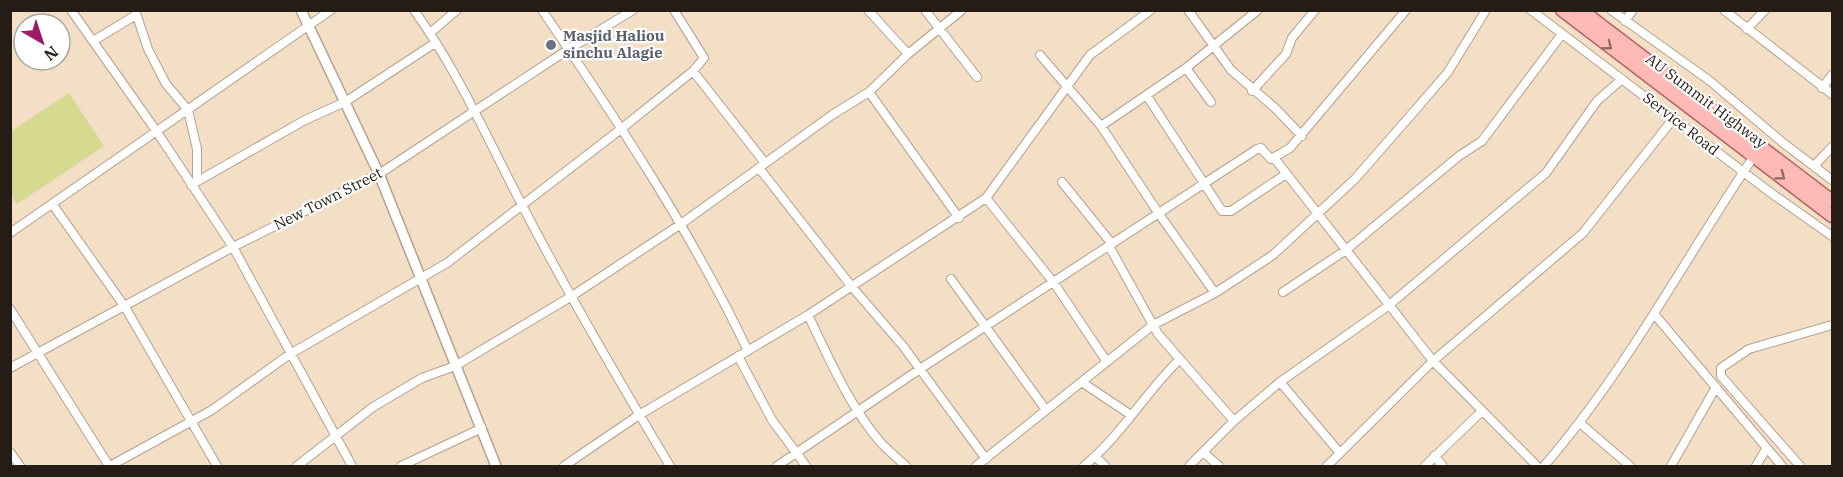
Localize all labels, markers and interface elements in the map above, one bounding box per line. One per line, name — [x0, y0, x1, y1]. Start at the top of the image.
north arrow — [12, 12, 72, 72]
place label: Masjid Haliou sinchu Alagie — [563, 26, 665, 62]
marker: Masjid Haliou sinchu Alagie — [544, 38, 558, 52]
one-way arrow — [1602, 39, 1613, 50]
text: N — [40, 42, 63, 65]
street label: AU Summit Highway — [1642, 49, 1770, 152]
street label: Service Road — [1639, 88, 1723, 159]
street label: New Town Street — [270, 163, 385, 234]
one-way arrow — [1774, 169, 1785, 180]

